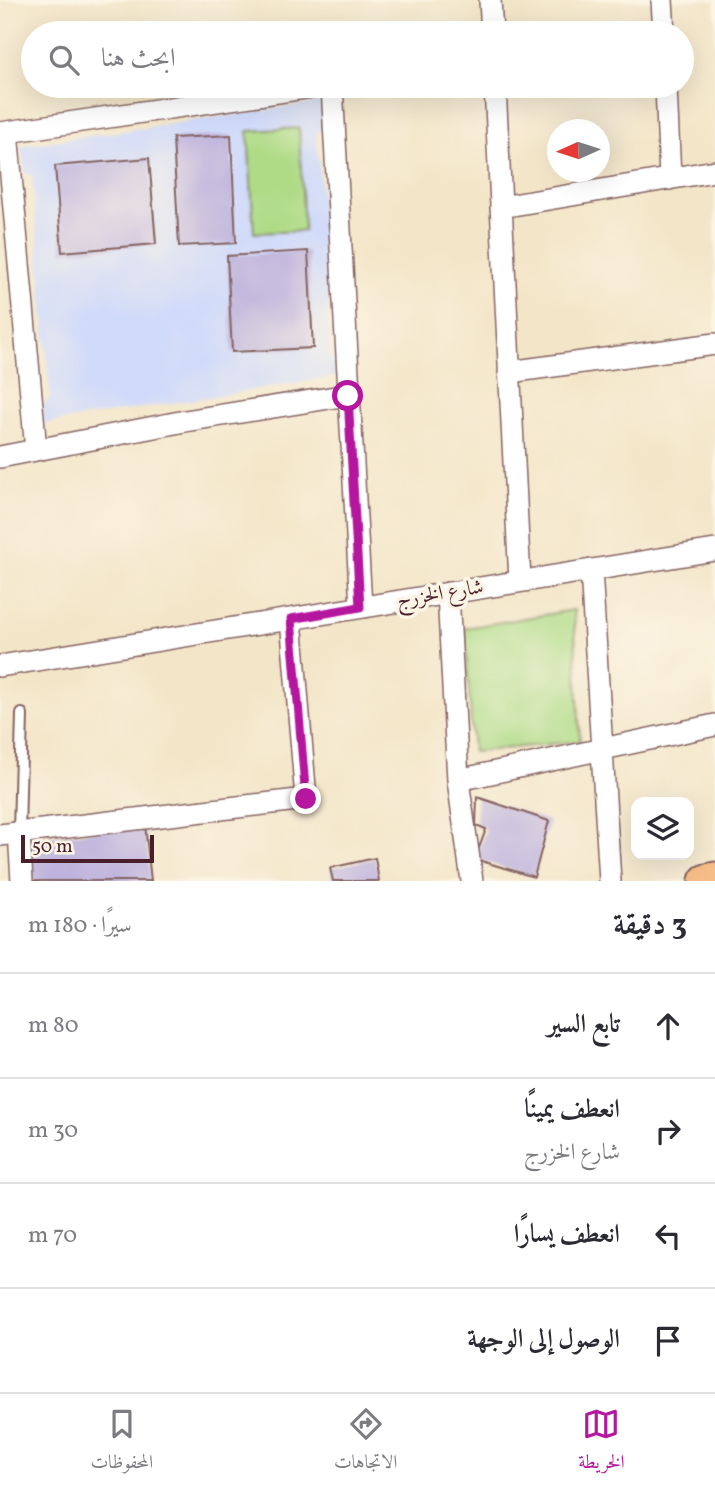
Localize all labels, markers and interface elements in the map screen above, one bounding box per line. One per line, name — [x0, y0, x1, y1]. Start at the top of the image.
search box — [21, 21, 694, 98]
icon: search — [45, 41, 83, 79]
text: ابحث هنا — [101, 41, 176, 77]
north arrow — [547, 119, 610, 182]
route start — [332, 380, 363, 411]
street label: شارع الخزرج — [394, 573, 486, 618]
route end — [290, 783, 321, 814]
map controls — [631, 797, 694, 860]
button: layers — [631, 797, 694, 860]
scale bar — [21, 832, 154, 864]
text: 50 m — [32, 834, 73, 860]
text: 3 دقيقة — [613, 905, 687, 947]
text: سيرًا · 180 m — [28, 910, 132, 942]
text: تابع السير — [547, 1007, 620, 1043]
icon: ahead — [649, 1007, 687, 1045]
text: 80 m — [28, 1010, 78, 1042]
text: انعطف يمينًا — [524, 1092, 620, 1128]
icon: right — [649, 1112, 687, 1150]
text: 30 m — [28, 1115, 78, 1147]
text: شارع الخزرج — [524, 1137, 620, 1169]
text: انعطف يسارًا — [514, 1217, 620, 1253]
icon: left — [649, 1217, 687, 1255]
text: 70 m — [28, 1220, 77, 1252]
text: الوصول إلى الوجهة — [467, 1322, 620, 1358]
icon: arrive — [649, 1322, 687, 1360]
tab: المحفوظات — [90, 1405, 153, 1480]
tab: الاتجاهات — [334, 1405, 397, 1480]
tab: الخريطة — [578, 1405, 625, 1480]

